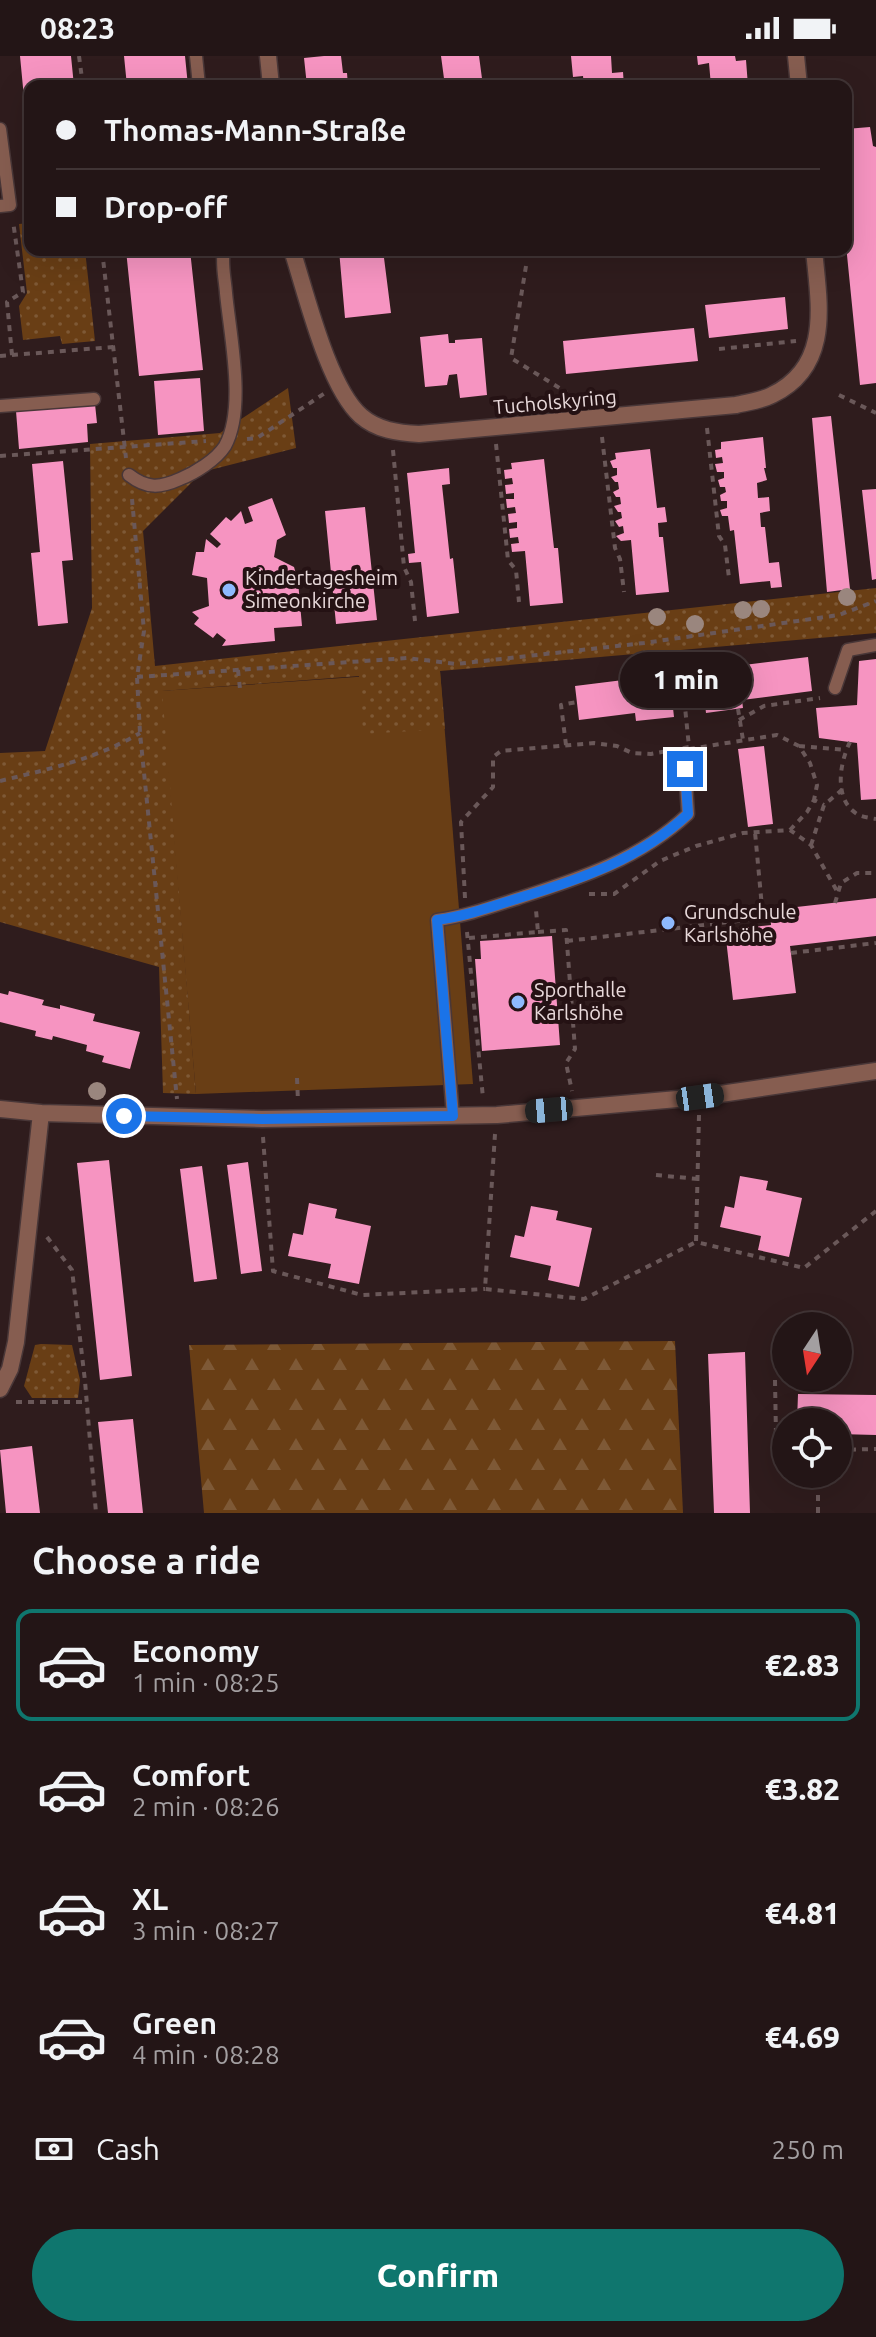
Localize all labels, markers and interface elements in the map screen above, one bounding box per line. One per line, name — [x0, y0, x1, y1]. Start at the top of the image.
text: 08:23 — [40, 11, 115, 45]
text: Thomas-Mann-Straße — [104, 113, 407, 147]
text: Drop-off — [104, 190, 227, 224]
street label: Tucholskyring — [492, 385, 617, 418]
place label: Kindertagesheim Simeonkirche — [245, 566, 398, 612]
marker: Kindertagesheim Simeonkirche — [220, 581, 238, 599]
callout: 1 min — [619, 653, 751, 709]
text: 1 min — [653, 665, 719, 694]
route end — [667, 751, 703, 787]
place label: Grundschule Karlshöhe — [684, 900, 796, 946]
marker: Grundschule Karlshöhe — [659, 914, 677, 932]
place label: Sporthalle Karlshöhe — [534, 978, 627, 1024]
marker: Sporthalle Karlshöhe — [509, 993, 527, 1011]
car — [675, 1082, 725, 1112]
car — [524, 1096, 574, 1124]
route start — [106, 1098, 142, 1134]
north arrow — [772, 1312, 852, 1392]
map controls — [772, 1312, 852, 1488]
button: locate — [772, 1408, 852, 1488]
text: Choose a ride — [32, 1540, 261, 1581]
icon: car — [36, 1629, 108, 1701]
text: Economy — [132, 1634, 259, 1668]
text: €2.83 — [765, 1648, 840, 1682]
text: 1 min · 08:25 — [132, 1668, 280, 1697]
icon: car — [36, 1753, 108, 1825]
text: Comfort — [132, 1758, 250, 1792]
text: €3.82 — [765, 1772, 840, 1806]
text: 2 min · 08:26 — [132, 1792, 280, 1821]
icon: car — [36, 1877, 108, 1949]
text: XL — [132, 1882, 168, 1916]
text: €4.81 — [765, 1896, 840, 1930]
text: 3 min · 08:27 — [132, 1916, 280, 1945]
icon: car — [36, 2001, 108, 2073]
text: Green — [132, 2006, 217, 2040]
text: €4.69 — [765, 2020, 840, 2054]
text: 4 min · 08:28 — [132, 2040, 280, 2069]
icon: cash — [32, 2127, 76, 2171]
text: Cash — [96, 2132, 160, 2166]
text: 250 m — [772, 2135, 844, 2164]
button: Confirm — [32, 2229, 844, 2321]

